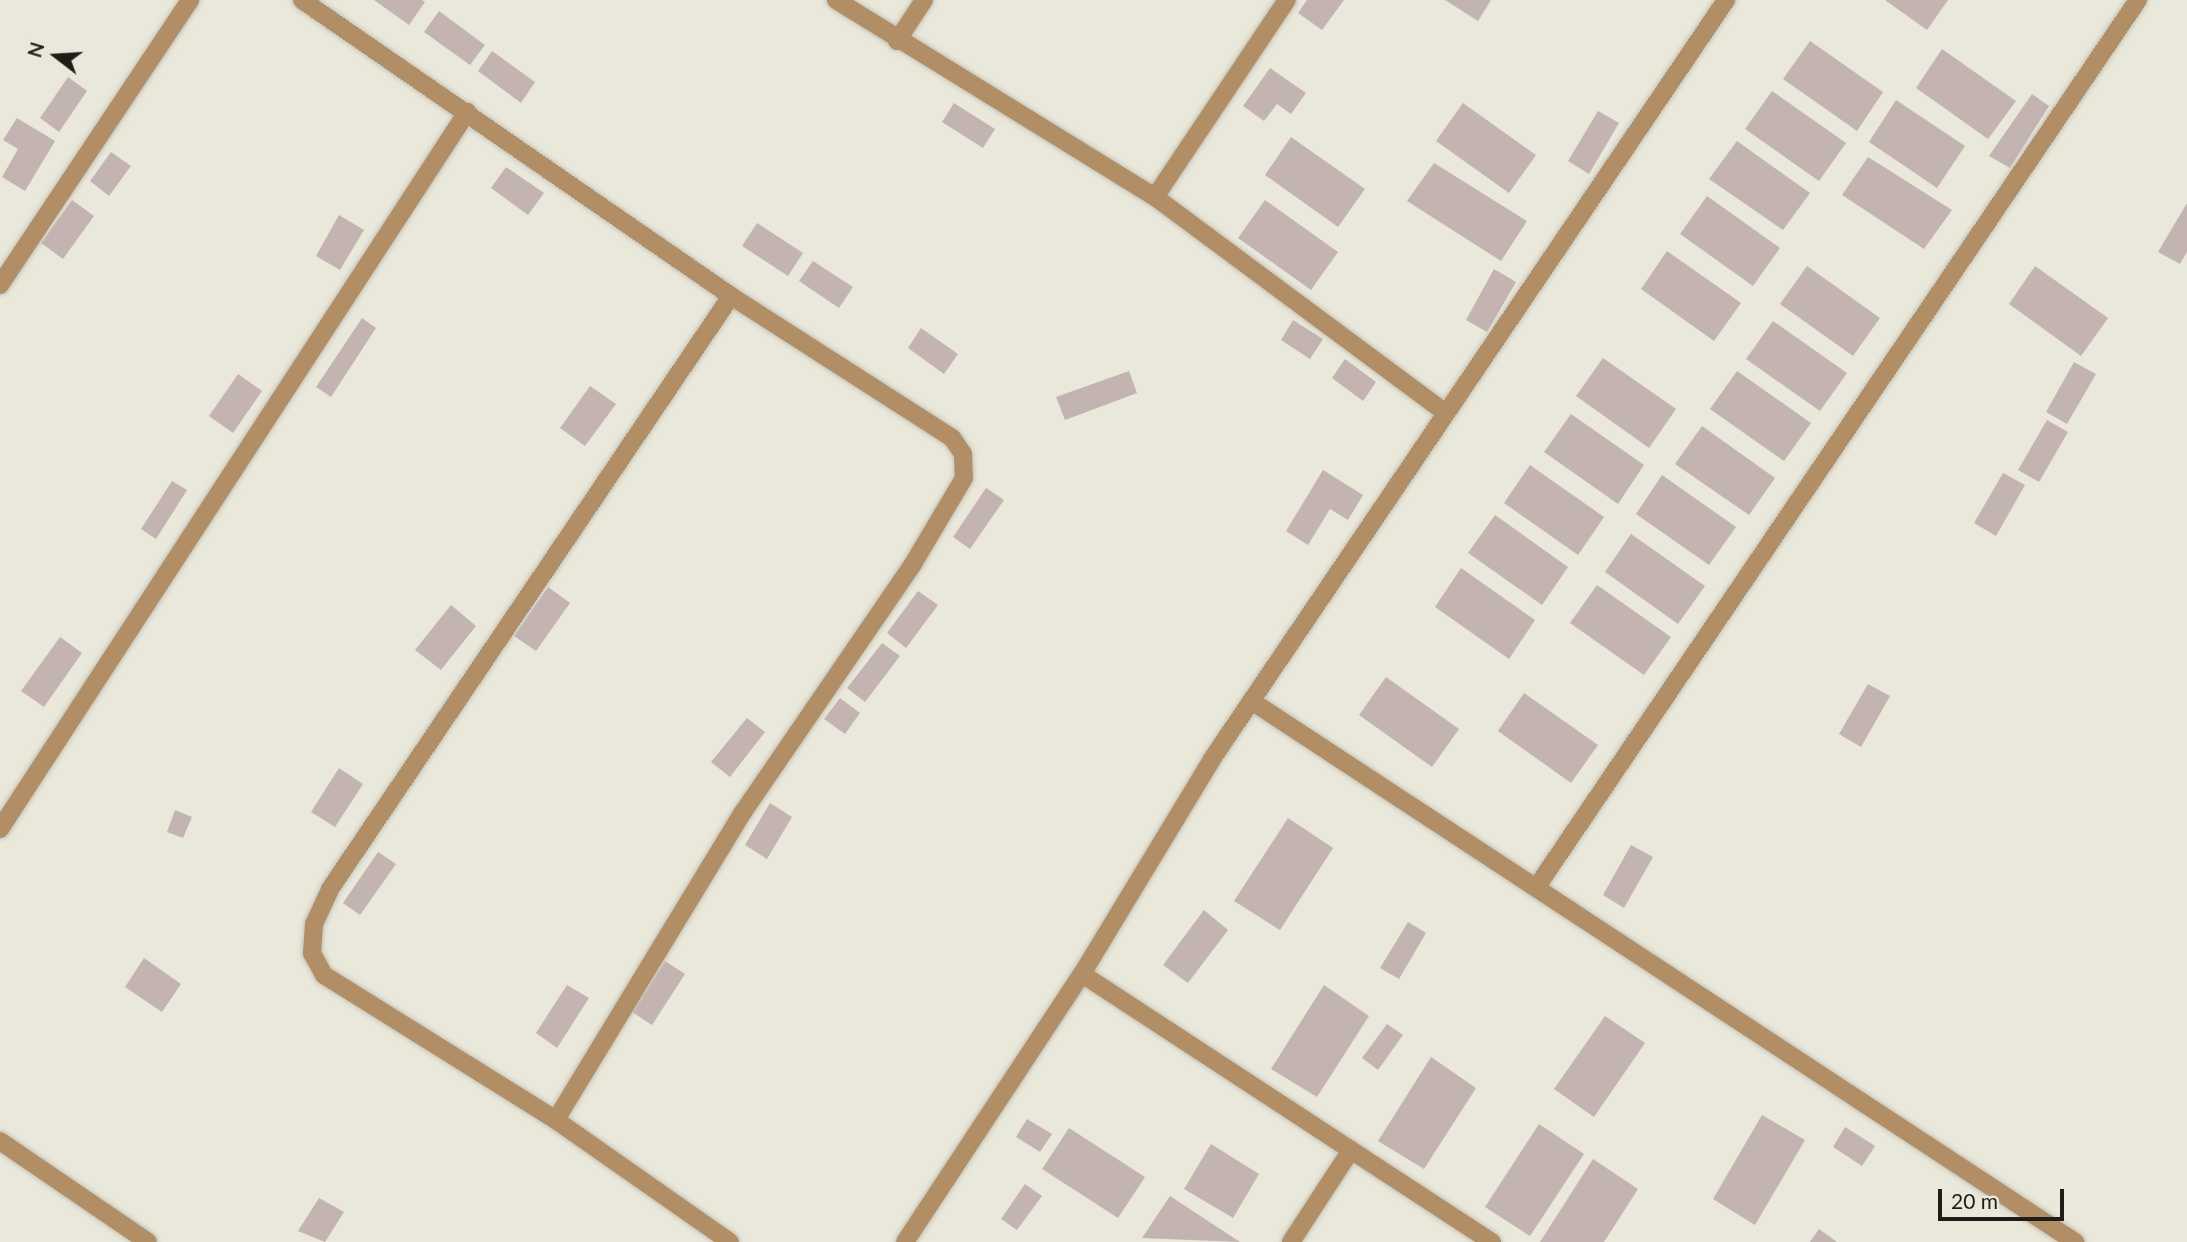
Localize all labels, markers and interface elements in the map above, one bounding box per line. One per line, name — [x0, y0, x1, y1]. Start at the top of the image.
north arrow — [21, 21, 91, 91]
text: N — [22, 39, 49, 60]
scale bar — [1942, 1176, 2068, 1220]
text: 20 m — [1951, 1188, 1998, 1213]

